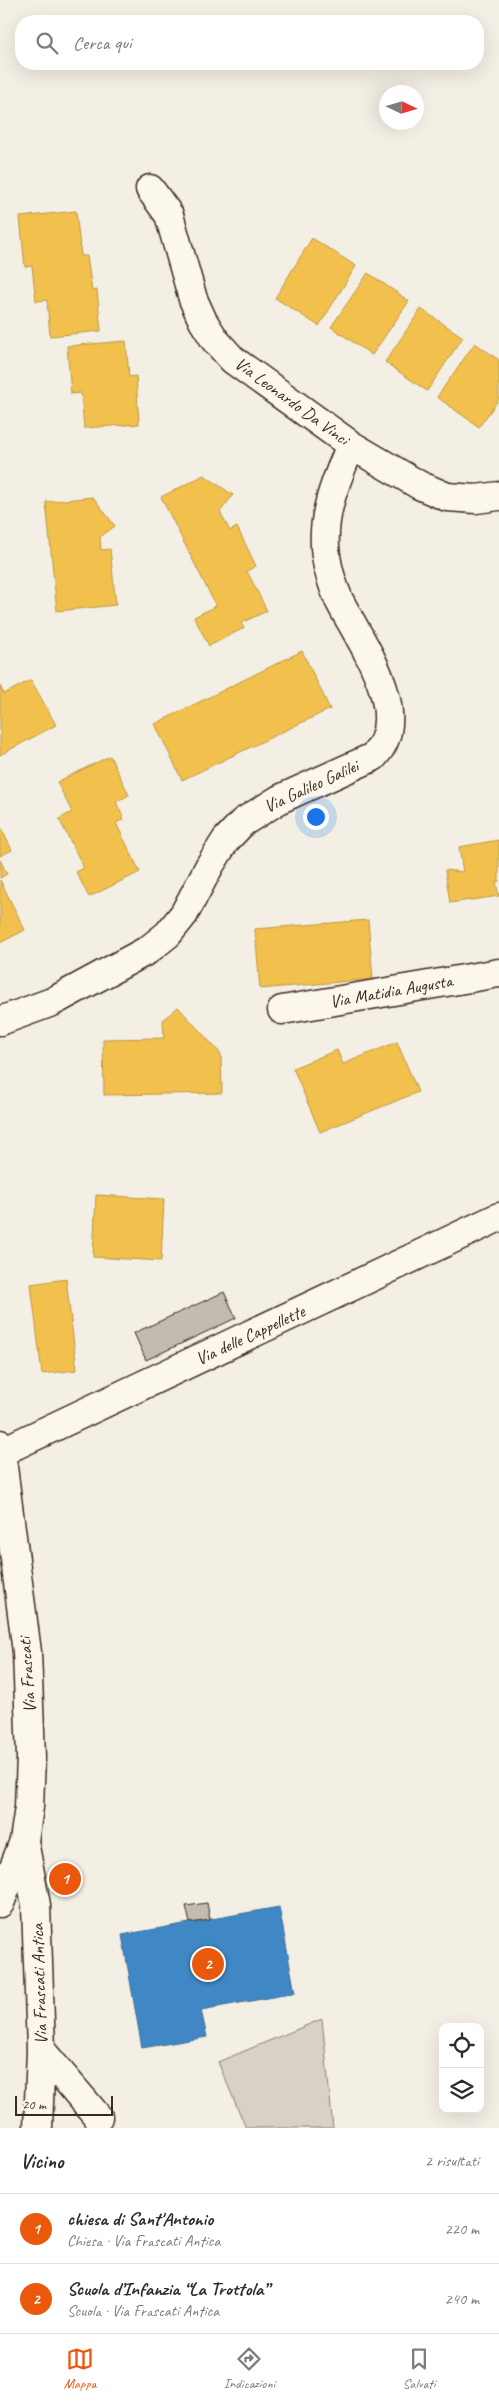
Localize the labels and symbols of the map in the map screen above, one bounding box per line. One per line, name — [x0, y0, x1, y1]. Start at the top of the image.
north arrow — [379, 85, 424, 130]
street label: Via Leonardo Da Vinci — [231, 352, 356, 451]
street label: Via Galileo Galilei — [260, 753, 364, 817]
your location — [303, 804, 329, 830]
street label: Via Matidia Augusta — [328, 969, 455, 1013]
street label: Via delle Cappellette — [192, 1300, 309, 1370]
street label: Via Frascati — [13, 1634, 41, 1714]
pin: 1 — [49, 1860, 81, 1898]
street label: Via Frascati Antica — [26, 1922, 52, 2045]
pin: 2 — [192, 1945, 224, 1983]
scale bar — [15, 2093, 112, 2116]

